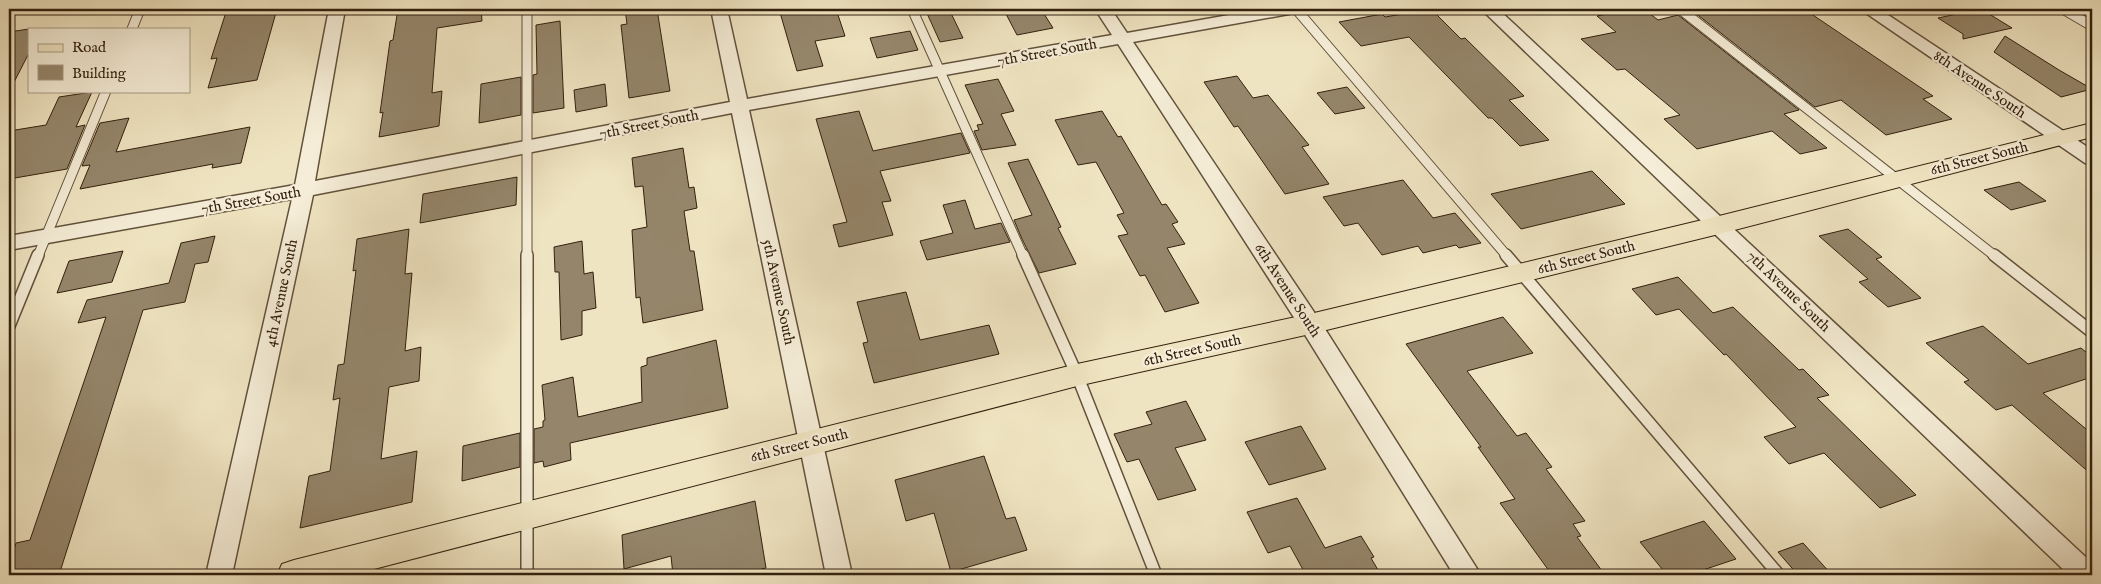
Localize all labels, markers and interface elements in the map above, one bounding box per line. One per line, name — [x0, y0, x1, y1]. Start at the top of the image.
legend — [28, 28, 190, 92]
street label: 7th Street South — [996, 34, 1098, 71]
text: Road — [72, 38, 107, 57]
street label: 8th Avenue South — [1930, 46, 2030, 123]
text: Building — [72, 64, 127, 83]
street label: 7th Street South — [598, 106, 700, 143]
street label: 6th Street South — [1928, 137, 2030, 180]
street label: 7th Street South — [200, 182, 302, 219]
street label: 6th Street South — [1535, 236, 1637, 279]
street label: 4th Avenue South — [261, 238, 302, 349]
street label: 5th Avenue South — [758, 238, 799, 347]
street label: 6th Avenue South — [1250, 240, 1325, 341]
street label: 7th Avenue South — [1743, 247, 1835, 336]
street label: 6th Street South — [1141, 330, 1243, 371]
street label: 6th Street South — [748, 424, 850, 467]

